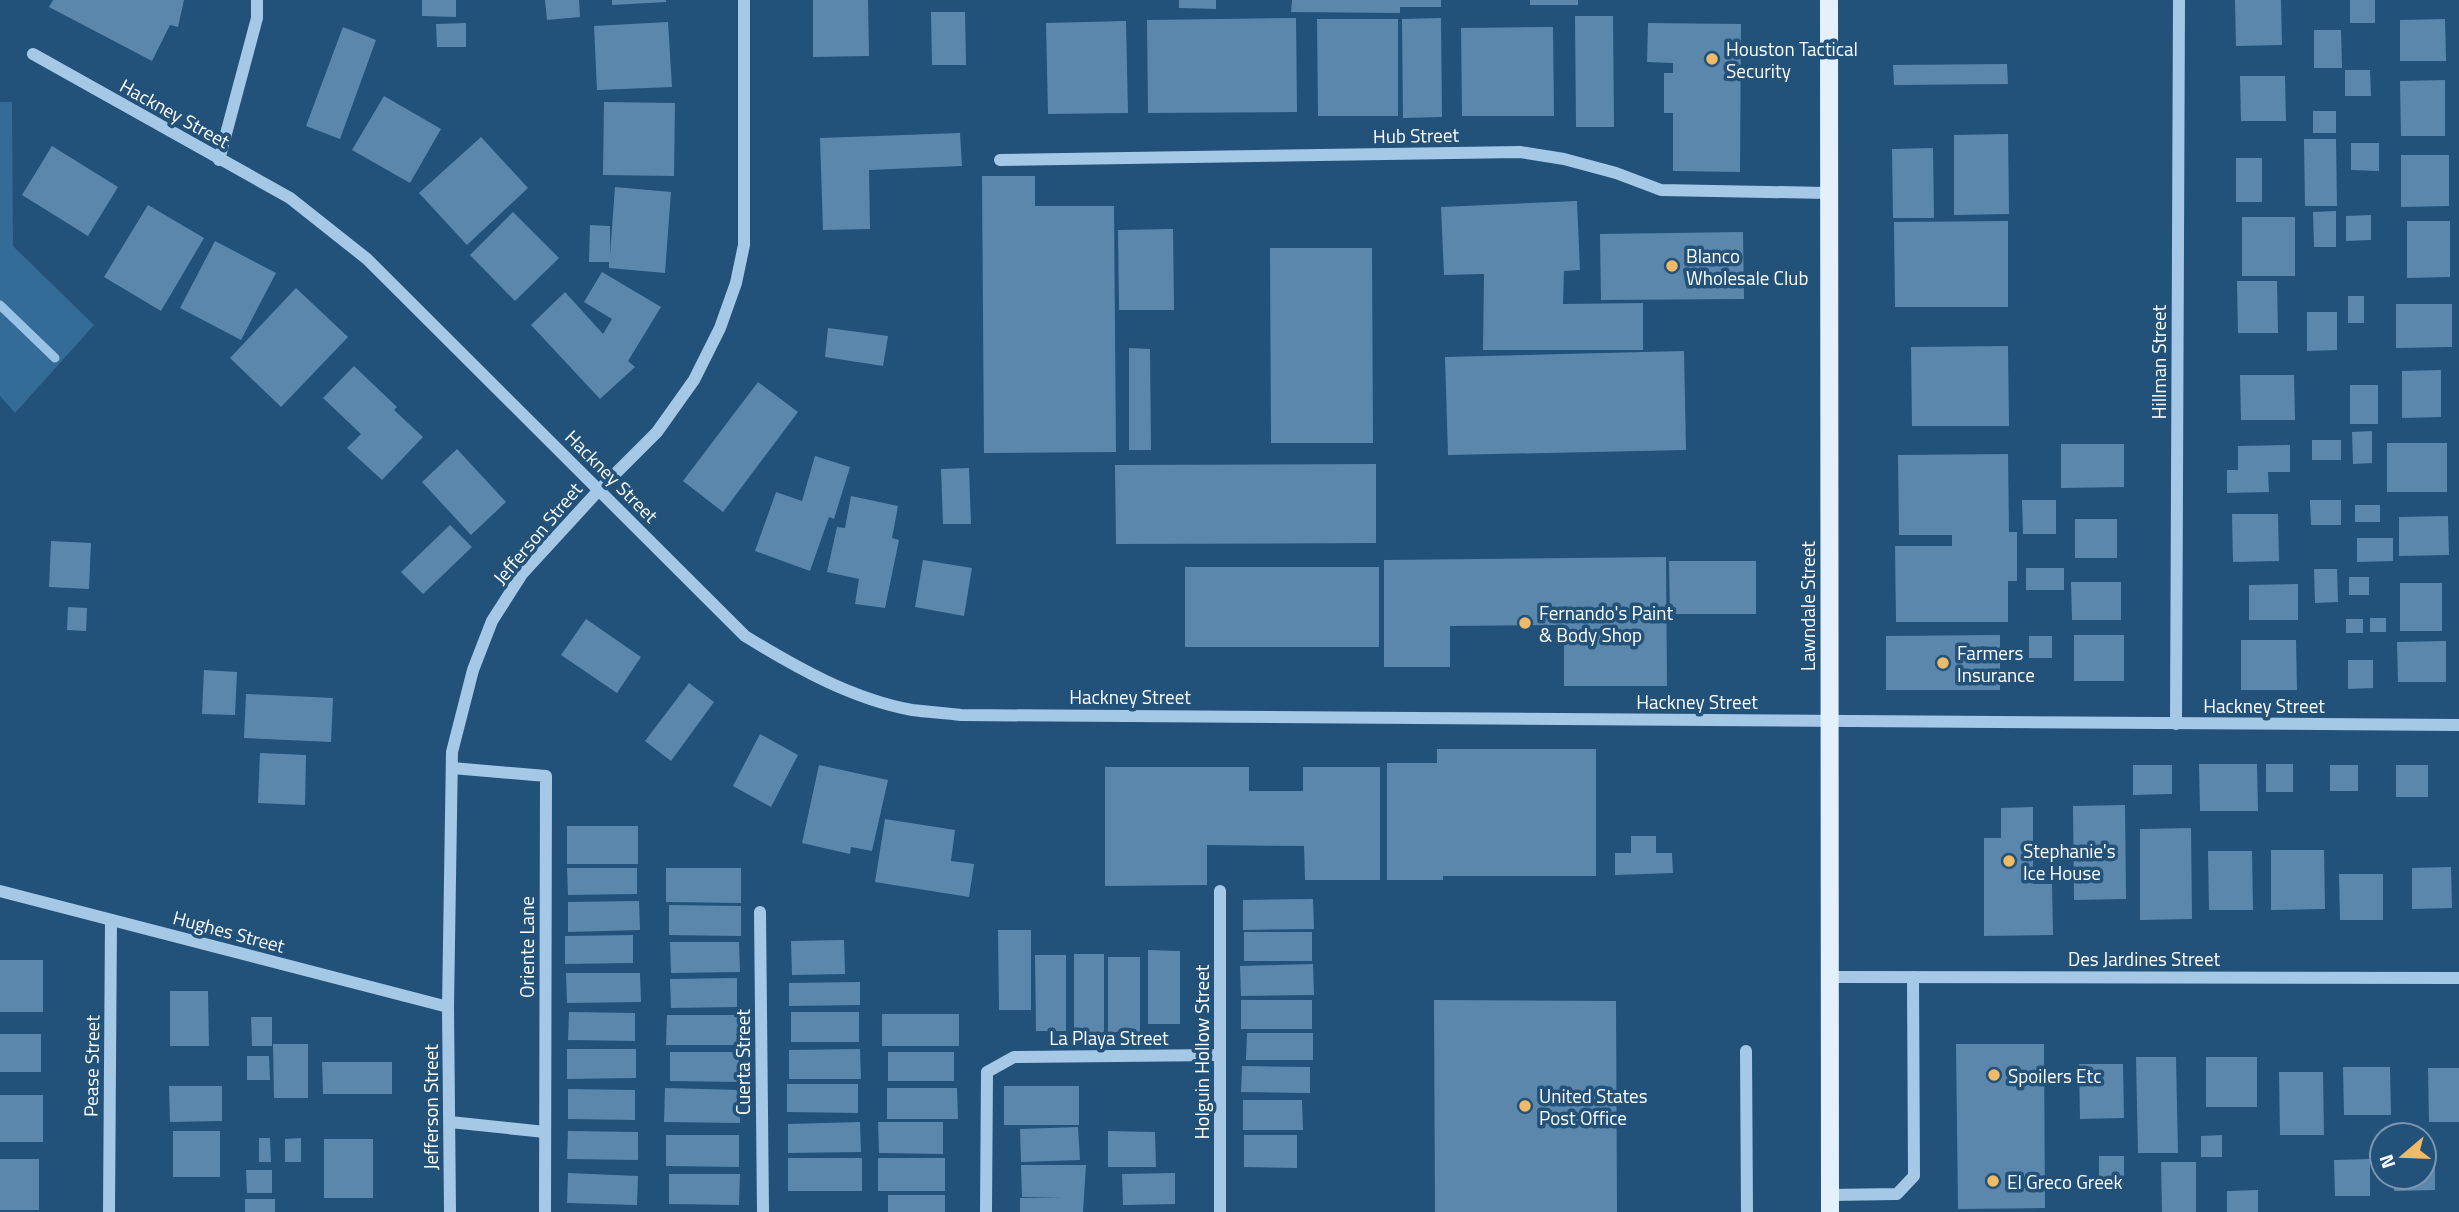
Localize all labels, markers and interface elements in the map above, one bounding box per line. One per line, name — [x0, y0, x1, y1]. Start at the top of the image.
place label: Houston Tactical Security — [1726, 34, 1858, 85]
marker: Houston Tactical Security — [1704, 51, 1720, 67]
street label: Hackney Street — [115, 71, 236, 155]
street label: Hub Street — [1373, 120, 1460, 150]
place label: Blanco Wholesale Club — [1686, 241, 1808, 292]
marker: Blanco Wholesale Club — [1664, 258, 1680, 274]
street label: Hillman Street — [2144, 304, 2173, 419]
street label: Hackney Street — [559, 423, 666, 530]
street label: Jefferson Street — [485, 475, 589, 591]
street label: Lawndale Street — [1793, 541, 1822, 671]
place label: Fernando's Paint & Body Shop — [1539, 598, 1673, 649]
marker: Fernando's Paint & Body Shop — [1517, 615, 1533, 631]
place label: Farmers Insurance — [1957, 638, 2035, 689]
marker: Farmers Insurance — [1935, 655, 1951, 671]
street label: Hackney Street — [1069, 682, 1191, 711]
street label: Hackney Street — [1636, 687, 1758, 716]
street label: Hackney Street — [2203, 691, 2325, 720]
place label: Stephanie's Ice House — [2023, 836, 2116, 887]
marker: Stephanie's Ice House — [2001, 853, 2017, 869]
street label: Oriente Lane — [512, 896, 541, 998]
street label: Hughes Street — [170, 902, 288, 960]
street label: Des Jardines Street — [2068, 944, 2220, 973]
street label: Holguin Hollow Street — [1187, 964, 1216, 1139]
street label: Cuerta Street — [728, 1009, 757, 1115]
street label: Pease Street — [76, 1014, 106, 1117]
street label: La Playa Street — [1049, 1023, 1169, 1052]
street label: Jefferson Street — [416, 1044, 445, 1170]
place label: Spoilers Etc — [2008, 1061, 2101, 1090]
marker: Spoilers Etc — [1986, 1067, 2002, 1083]
place label: United States Post Office — [1539, 1081, 1648, 1132]
marker: United States Post Office — [1517, 1098, 1533, 1114]
north arrow — [2368, 1121, 2438, 1191]
text: N — [2371, 1151, 2402, 1173]
place label: El Greco Greek — [2007, 1167, 2123, 1196]
marker: El Greco Greek — [1985, 1173, 2001, 1189]

